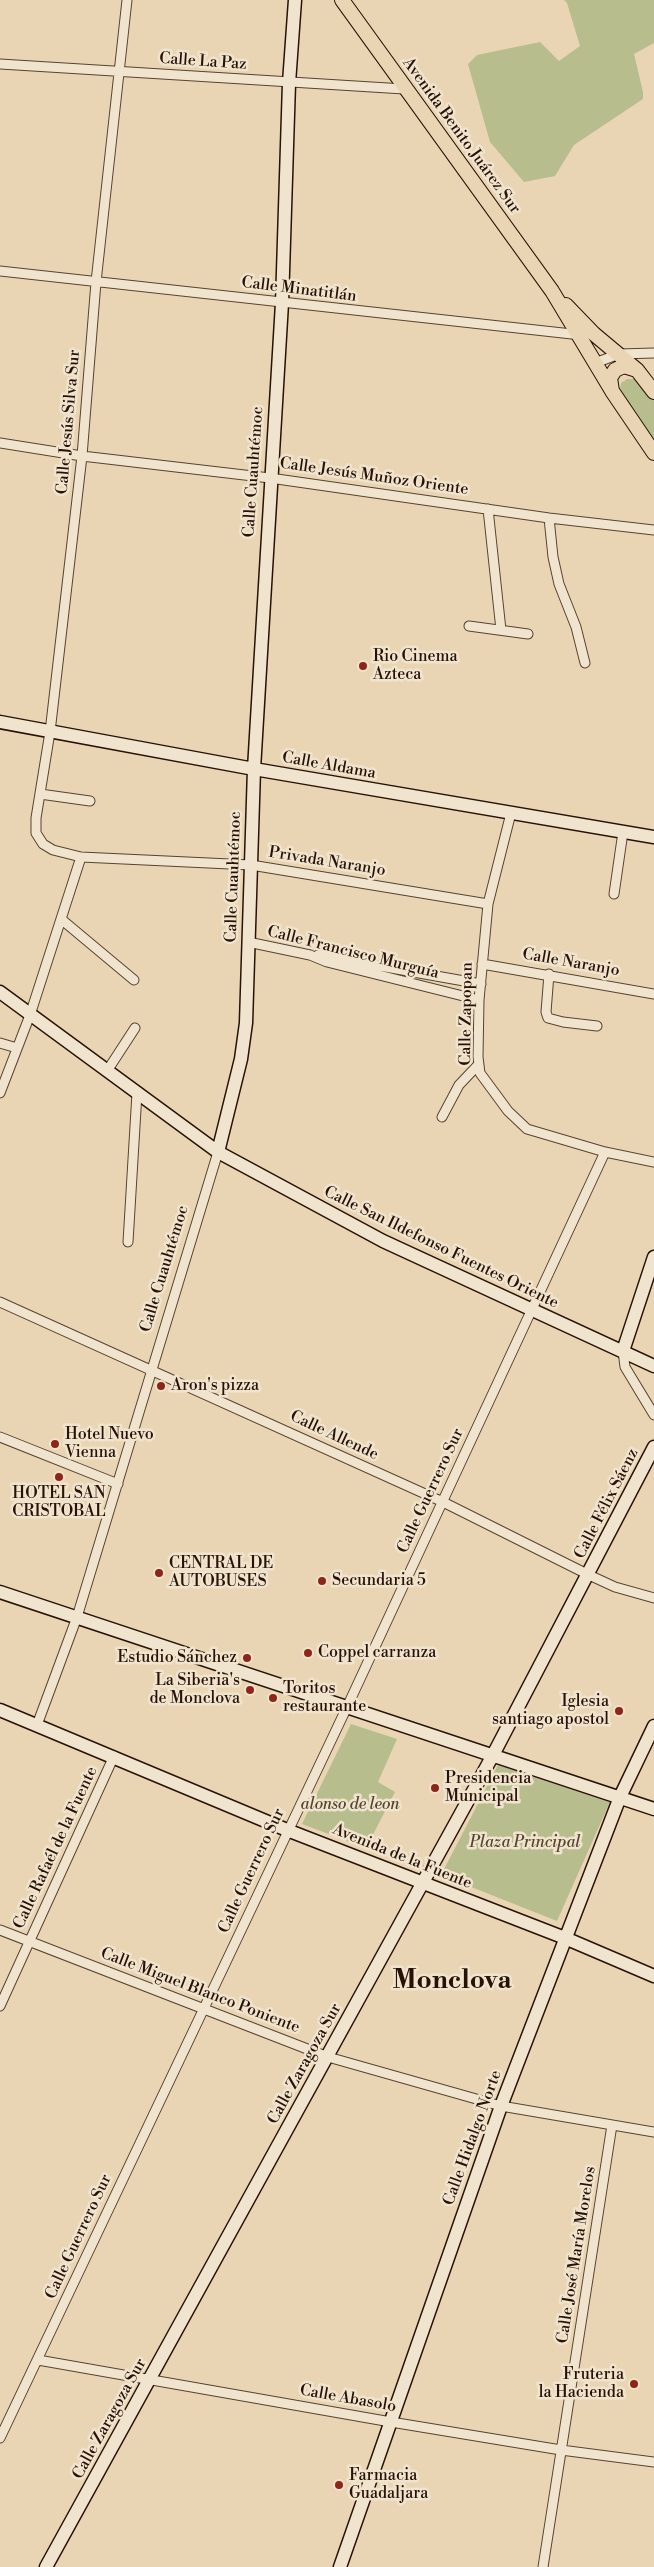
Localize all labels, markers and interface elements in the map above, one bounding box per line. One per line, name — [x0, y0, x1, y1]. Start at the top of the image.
street label: Calle La Paz — [159, 49, 247, 75]
street label: Avenida Benito Juárez Sur — [398, 54, 524, 218]
street label: Calle Minatitlán — [240, 273, 358, 307]
street label: Calle Jesús Silva Sur — [53, 349, 85, 495]
street label: Calle Cuauhtémoc — [240, 406, 268, 538]
street label: Calle Jesús Muñoz Oriente — [278, 454, 470, 500]
place label: Rio Cinema Azteca — [373, 647, 458, 685]
marker: Rio Cinema Azteca — [357, 660, 369, 672]
street label: Calle Aldama — [281, 748, 377, 784]
street label: Calle Cuauhtémoc — [222, 811, 246, 943]
street label: Privada Naranjo — [267, 843, 387, 881]
street label: Calle Francisco Murguía — [265, 922, 441, 984]
street label: Calle Naranjo — [521, 945, 621, 981]
street label: Calle Zapopan — [456, 962, 478, 1066]
street label: Calle San Ildefonso Fuentes Oriente — [321, 1183, 561, 1313]
street label: Calle Cuauhtémoc — [137, 1203, 193, 1335]
place label: Aron's pizza — [171, 1376, 259, 1396]
marker: Aron's pizza — [155, 1380, 167, 1392]
street label: Calle Allende — [287, 1407, 381, 1465]
place label: Hotel Nuevo Vienna — [65, 1425, 154, 1463]
street label: Calle Guerrero Sur — [394, 1426, 468, 1556]
marker: Hotel Nuevo Vienna — [49, 1438, 61, 1450]
street label: Calle Félix Sáenz — [571, 1446, 643, 1562]
marker: HOTEL SAN CRISTOBAL — [53, 1471, 65, 1483]
place label: HOTEL SAN CRISTOBAL — [12, 1484, 106, 1522]
place label: CENTRAL DE AUTOBUSES — [169, 1554, 273, 1592]
marker: CENTRAL DE AUTOBUSES — [153, 1567, 165, 1579]
place label: Secundaria 5 — [332, 1571, 426, 1591]
marker: Secundaria 5 — [316, 1575, 328, 1587]
place label: Coppel carranza — [318, 1643, 436, 1663]
marker: Coppel carranza — [302, 1647, 314, 1659]
place label: Estudio Sánchez — [117, 1648, 237, 1668]
marker: Estudio Sánchez — [241, 1652, 253, 1664]
place label: La Siberia's de Monclova — [150, 1671, 240, 1709]
place label: Toritos restaurante — [283, 1679, 366, 1717]
marker: La Siberia's de Monclova — [244, 1684, 256, 1696]
marker: Toritos restaurante — [267, 1692, 279, 1704]
place label: Iglesia santiago apostol — [492, 1692, 609, 1730]
marker: Iglesia santiago apostol — [613, 1705, 625, 1717]
street label: Calle Rafaél de la Fuente — [10, 1764, 102, 1932]
place label: Presidencia Municipal — [445, 1769, 531, 1807]
marker: Presidencia Municipal — [429, 1782, 441, 1794]
park label: alonso de leon — [301, 1795, 399, 1815]
street label: Calle Guerrero Sur — [215, 1806, 289, 1936]
street label: Avenida de la Fuente — [329, 1820, 475, 1894]
park label: Plaza Principal — [469, 1833, 581, 1853]
street label: Calle Miguel Blanco Poniente — [98, 1944, 302, 2038]
district label: Monclova — [392, 1966, 512, 1998]
street label: Calle Zaragoza Sur — [264, 2000, 346, 2128]
street label: Calle Hidalgo Norte — [440, 2068, 506, 2208]
street label: Calle José María Morelos — [554, 2165, 600, 2345]
street label: Calle Guerrero Sur — [42, 2172, 116, 2302]
street label: Calle Zaragoza Sur — [69, 2355, 151, 2483]
place label: Fruteria la Hacienda — [539, 2365, 624, 2403]
marker: Fruteria la Hacienda — [628, 2378, 640, 2390]
street label: Calle Abasolo — [298, 2381, 398, 2417]
place label: Farmacia Guadaljara — [349, 2466, 428, 2504]
marker: Farmacia Guadaljara — [333, 2479, 345, 2491]

